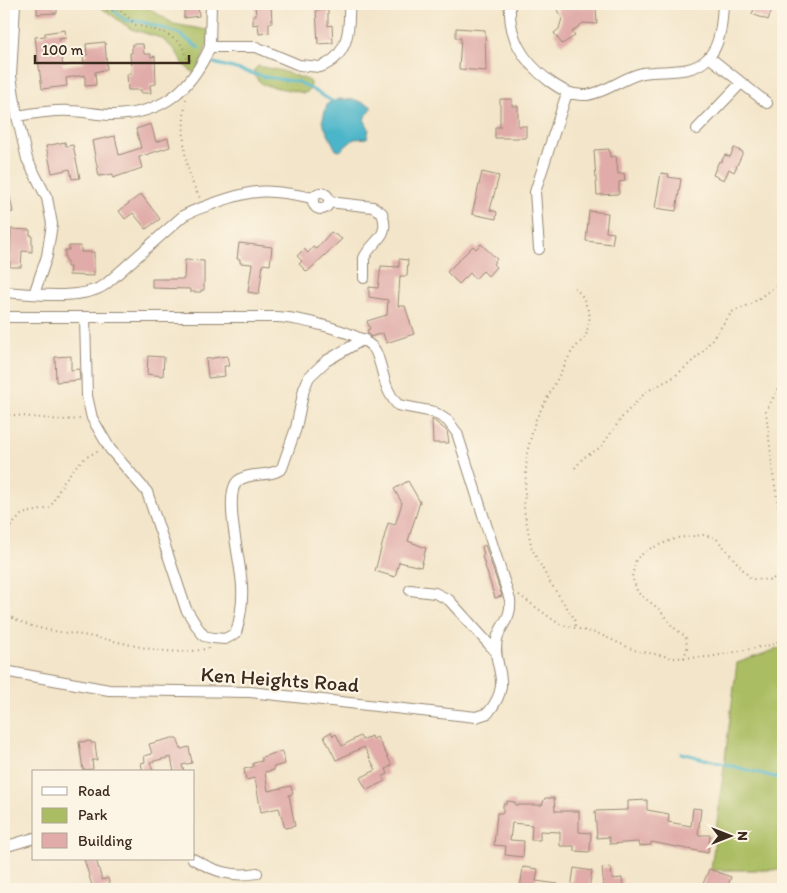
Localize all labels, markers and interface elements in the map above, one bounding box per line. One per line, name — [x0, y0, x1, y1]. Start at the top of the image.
scale bar — [35, 32, 189, 64]
text: 100 m — [42, 41, 84, 59]
street label: Ken Heights Road — [200, 661, 361, 697]
legend — [32, 770, 195, 860]
text: Road — [78, 782, 111, 800]
text: Park — [78, 806, 108, 824]
north arrow — [704, 810, 754, 860]
text: N — [734, 831, 751, 841]
text: Building — [78, 832, 132, 850]

